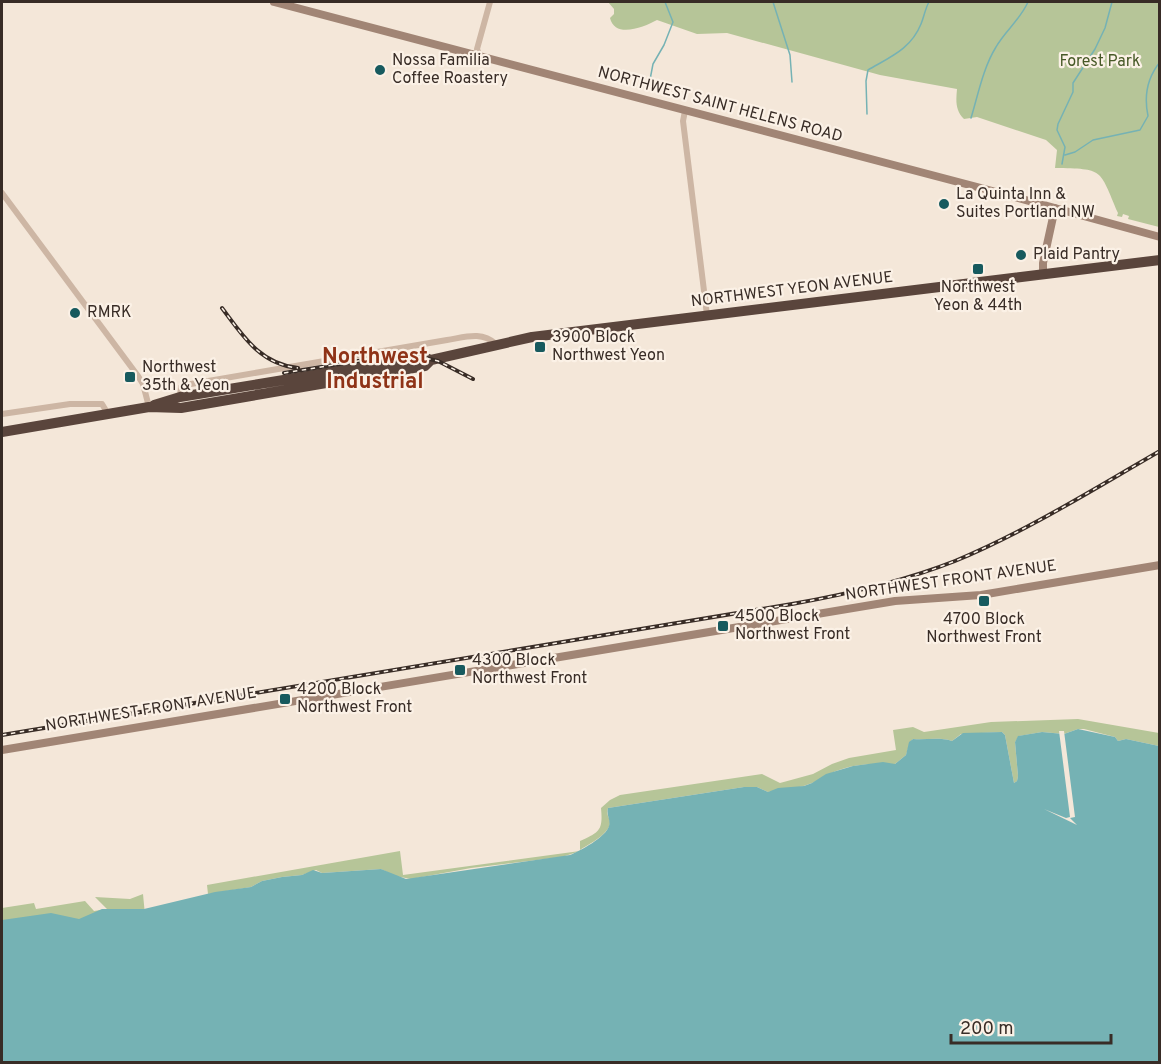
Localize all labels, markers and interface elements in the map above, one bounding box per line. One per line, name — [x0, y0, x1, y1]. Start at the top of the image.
place label: Nossa Familia Coffee Roastery — [392, 51, 508, 89]
park label: Forest Park — [1059, 52, 1141, 72]
marker: Nossa Familia Coffee Roastery — [373, 63, 387, 77]
street label: NORTHWEST SAINT HELENS ROAD — [595, 63, 845, 147]
place label: La Quinta Inn & Suites Portland NW — [956, 185, 1095, 223]
marker: La Quinta Inn & Suites Portland NW — [937, 197, 951, 211]
place label: Plaid Pantry — [1033, 245, 1120, 265]
marker: Plaid Pantry — [1014, 248, 1028, 262]
marker: Northwest Yeon & 44th — [971, 262, 985, 276]
street label: NORTHWEST YEON AVENUE — [690, 268, 894, 312]
place label: Northwest Yeon & 44th — [934, 278, 1022, 316]
place label: RMRK — [87, 303, 132, 323]
marker: RMRK — [68, 306, 82, 320]
place label: 3900 Block Northwest Yeon — [552, 328, 665, 366]
marker: 3900 Block Northwest Yeon — [533, 340, 547, 354]
district label: Northwest Industrial — [322, 344, 428, 396]
place label: Northwest 35th & Yeon — [142, 358, 230, 396]
marker: Northwest 35th & Yeon — [123, 370, 137, 384]
street label: NORTHWEST FRONT AVENUE — [844, 556, 1058, 606]
marker: 4700 Block Northwest Front — [977, 594, 991, 608]
place label: 4500 Block Northwest Front — [735, 607, 850, 645]
place label: 4700 Block Northwest Front — [926, 610, 1042, 648]
marker: 4500 Block Northwest Front — [716, 619, 730, 633]
place label: 4300 Block Northwest Front — [472, 651, 587, 689]
marker: 4300 Block Northwest Front — [453, 663, 467, 677]
place label: 4200 Block Northwest Front — [297, 680, 412, 718]
street label: NORTHWEST FRONT AVENUE — [44, 683, 258, 737]
marker: 4200 Block Northwest Front — [278, 692, 292, 706]
scale bar — [951, 1007, 1112, 1045]
text: 200 m — [960, 1018, 1013, 1041]

